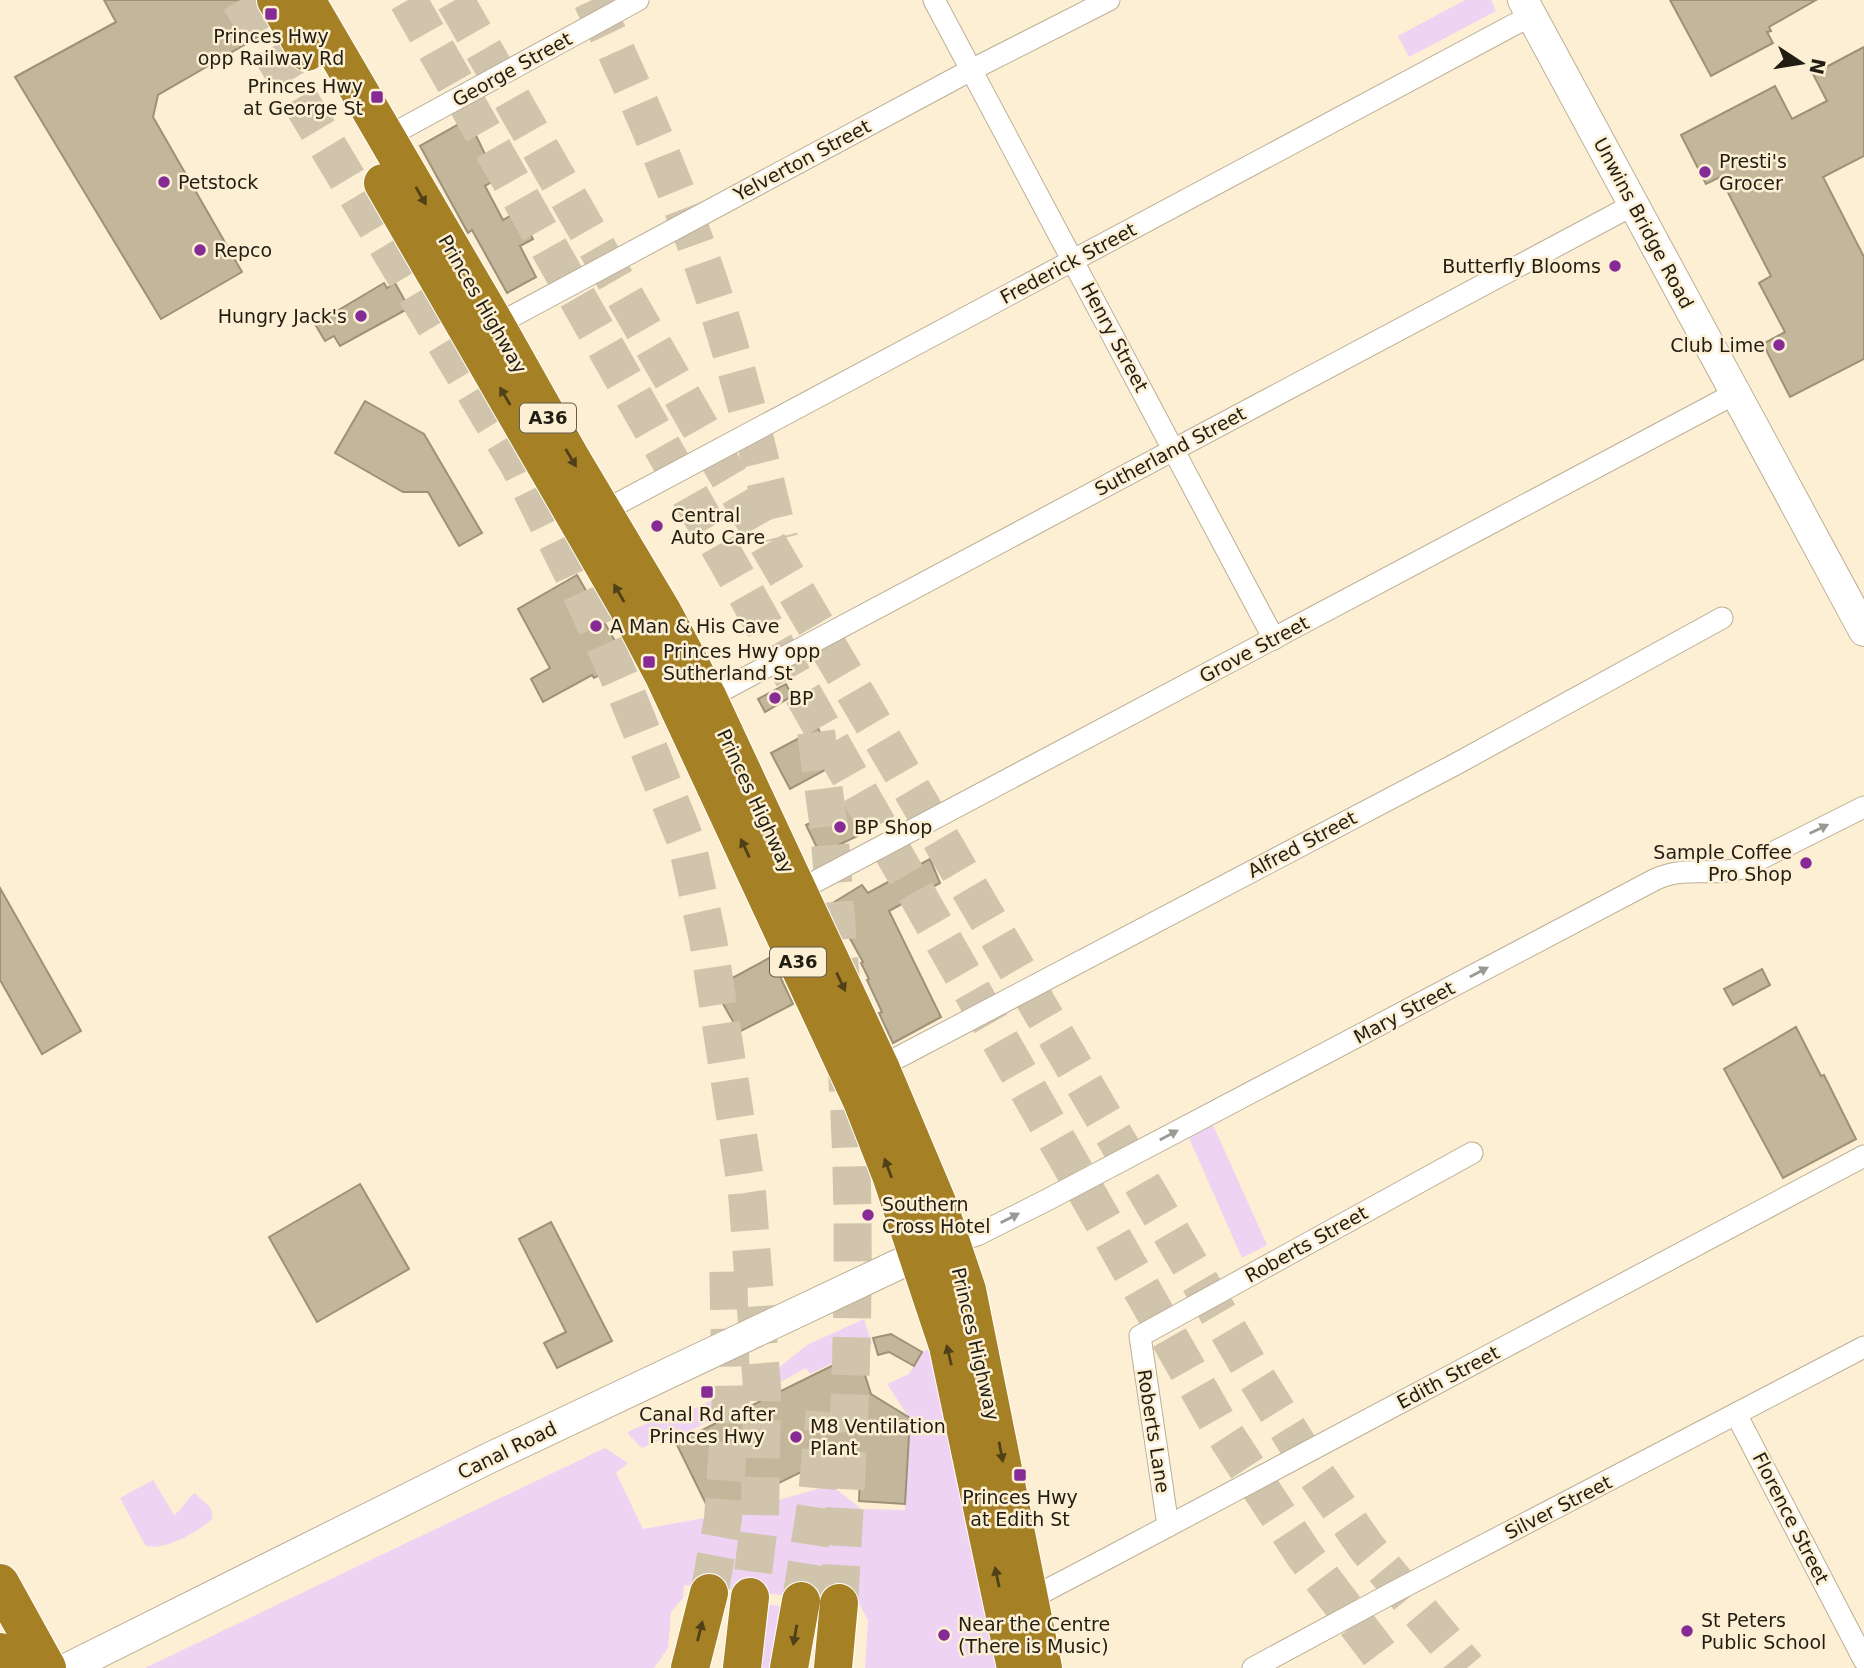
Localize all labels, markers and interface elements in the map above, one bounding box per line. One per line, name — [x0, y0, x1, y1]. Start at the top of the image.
marker: Princes Hwy opp Railway Rd — [263, 6, 279, 22]
place label: Princes Hwy opp Railway Rd — [198, 25, 344, 69]
street label: George Street — [448, 27, 576, 111]
north arrow — [1766, 28, 1836, 98]
text: N — [1805, 56, 1830, 77]
place label: Princes Hwy at George St — [243, 75, 363, 119]
marker: Princes Hwy at George St — [369, 89, 385, 105]
street label: Yelverton Street — [729, 115, 874, 206]
street label: Unwins Bridge Road — [1590, 134, 1698, 312]
place label: Presti's Grocer — [1719, 150, 1787, 194]
marker: Presti's Grocer — [1697, 164, 1713, 180]
place label: Petstock — [178, 171, 258, 193]
marker: Petstock — [156, 174, 172, 190]
one-way arrow — [415, 187, 427, 206]
street label: Frederick Street — [996, 218, 1140, 308]
street label: Princes Highway — [434, 231, 532, 377]
place label: Repco — [214, 239, 272, 261]
marker: Repco — [192, 242, 208, 258]
place label: Butterfly Blooms — [1442, 255, 1601, 277]
marker: Butterfly Blooms — [1607, 258, 1623, 274]
street label: Henry Street — [1077, 278, 1153, 396]
place label: Hungry Jack's — [218, 305, 347, 327]
marker: Hungry Jack's — [353, 308, 369, 324]
place label: Club Lime — [1670, 334, 1765, 356]
marker: Club Lime — [1771, 337, 1787, 353]
one-way arrow — [499, 386, 511, 405]
street label: Sutherland Street — [1091, 402, 1249, 500]
road number: A36 — [520, 404, 576, 432]
one-way arrow — [565, 448, 577, 467]
place label: Central Auto Care — [671, 504, 765, 548]
marker: Central Auto Care — [649, 518, 665, 534]
one-way arrow — [613, 583, 625, 602]
street label: Grove Street — [1196, 611, 1312, 687]
place label: A Man & His Cave — [610, 615, 779, 637]
marker: A Man & His Cave — [588, 618, 604, 634]
place label: Princes Hwy opp Sutherland St — [663, 640, 820, 684]
marker: Princes Hwy opp Sutherland St — [641, 654, 657, 670]
place label: BP — [789, 687, 814, 709]
marker: BP — [767, 690, 783, 706]
street label: Princes Highway — [713, 725, 799, 877]
street label: Alfred Street — [1244, 806, 1360, 882]
place label: BP Shop — [854, 816, 932, 838]
marker: BP Shop — [832, 819, 848, 835]
one-way arrow — [1809, 824, 1829, 835]
one-way arrow — [740, 838, 751, 858]
place label: Sample Coffee Pro Shop — [1653, 841, 1792, 885]
marker: Sample Coffee Pro Shop — [1798, 855, 1814, 871]
road number: A36 — [770, 947, 826, 976]
one-way arrow — [1469, 966, 1489, 978]
one-way arrow — [835, 972, 846, 992]
street label: Mary Street — [1350, 976, 1458, 1048]
one-way arrow — [1160, 1130, 1180, 1142]
one-way arrow — [882, 1157, 893, 1178]
place label: Southern Cross Hotel — [882, 1193, 990, 1237]
street label: Roberts Street — [1241, 1201, 1371, 1287]
marker: Southern Cross Hotel — [860, 1207, 876, 1223]
one-way arrow — [1000, 1212, 1020, 1224]
street label: Princes Highway — [948, 1265, 1004, 1423]
street label: Edith Street — [1393, 1341, 1503, 1413]
one-way arrow — [944, 1344, 955, 1366]
street label: Roberts Lane — [1133, 1368, 1175, 1494]
marker: Canal Rd after Princes Hwy — [699, 1384, 715, 1400]
place label: Canal Rd after Princes Hwy — [639, 1403, 775, 1447]
place label: M8 Ventilation Plant — [810, 1415, 946, 1459]
street label: Canal Road — [454, 1417, 560, 1483]
marker: M8 Ventilation Plant — [788, 1429, 804, 1445]
one-way arrow — [995, 1441, 1006, 1463]
street label: Florence Street — [1748, 1448, 1834, 1588]
marker: Princes Hwy at Edith St — [1012, 1467, 1028, 1483]
street label: Silver Street — [1501, 1471, 1615, 1543]
place label: Princes Hwy at Edith St — [962, 1486, 1078, 1530]
one-way arrow — [992, 1566, 1003, 1588]
place label: St Peters Public School — [1701, 1609, 1826, 1653]
place label: Near the Centre (There is Music) — [958, 1613, 1110, 1657]
one-way arrow — [695, 1620, 706, 1642]
marker: St Peters Public School — [1679, 1623, 1695, 1639]
one-way arrow — [789, 1624, 800, 1646]
marker: Near the Centre (There is Music) — [936, 1627, 952, 1643]

